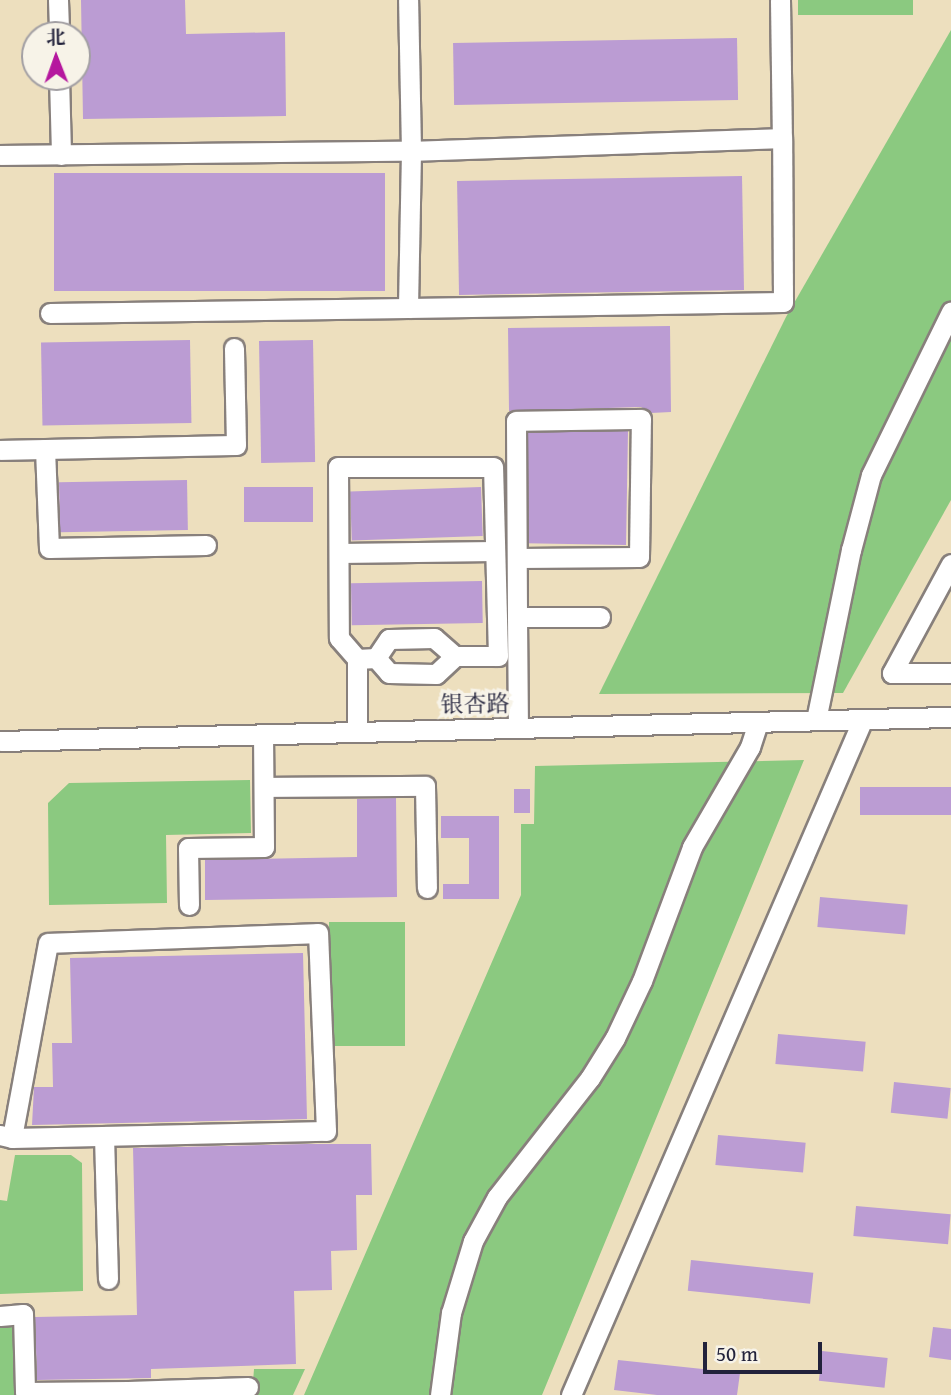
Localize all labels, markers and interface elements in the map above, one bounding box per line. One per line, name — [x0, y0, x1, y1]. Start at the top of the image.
north arrow — [21, 21, 91, 91]
text: 北 — [46, 23, 65, 51]
street label: 银杏路 — [440, 690, 510, 718]
scale bar — [706, 1328, 825, 1372]
text: 50 m — [716, 1338, 758, 1369]

